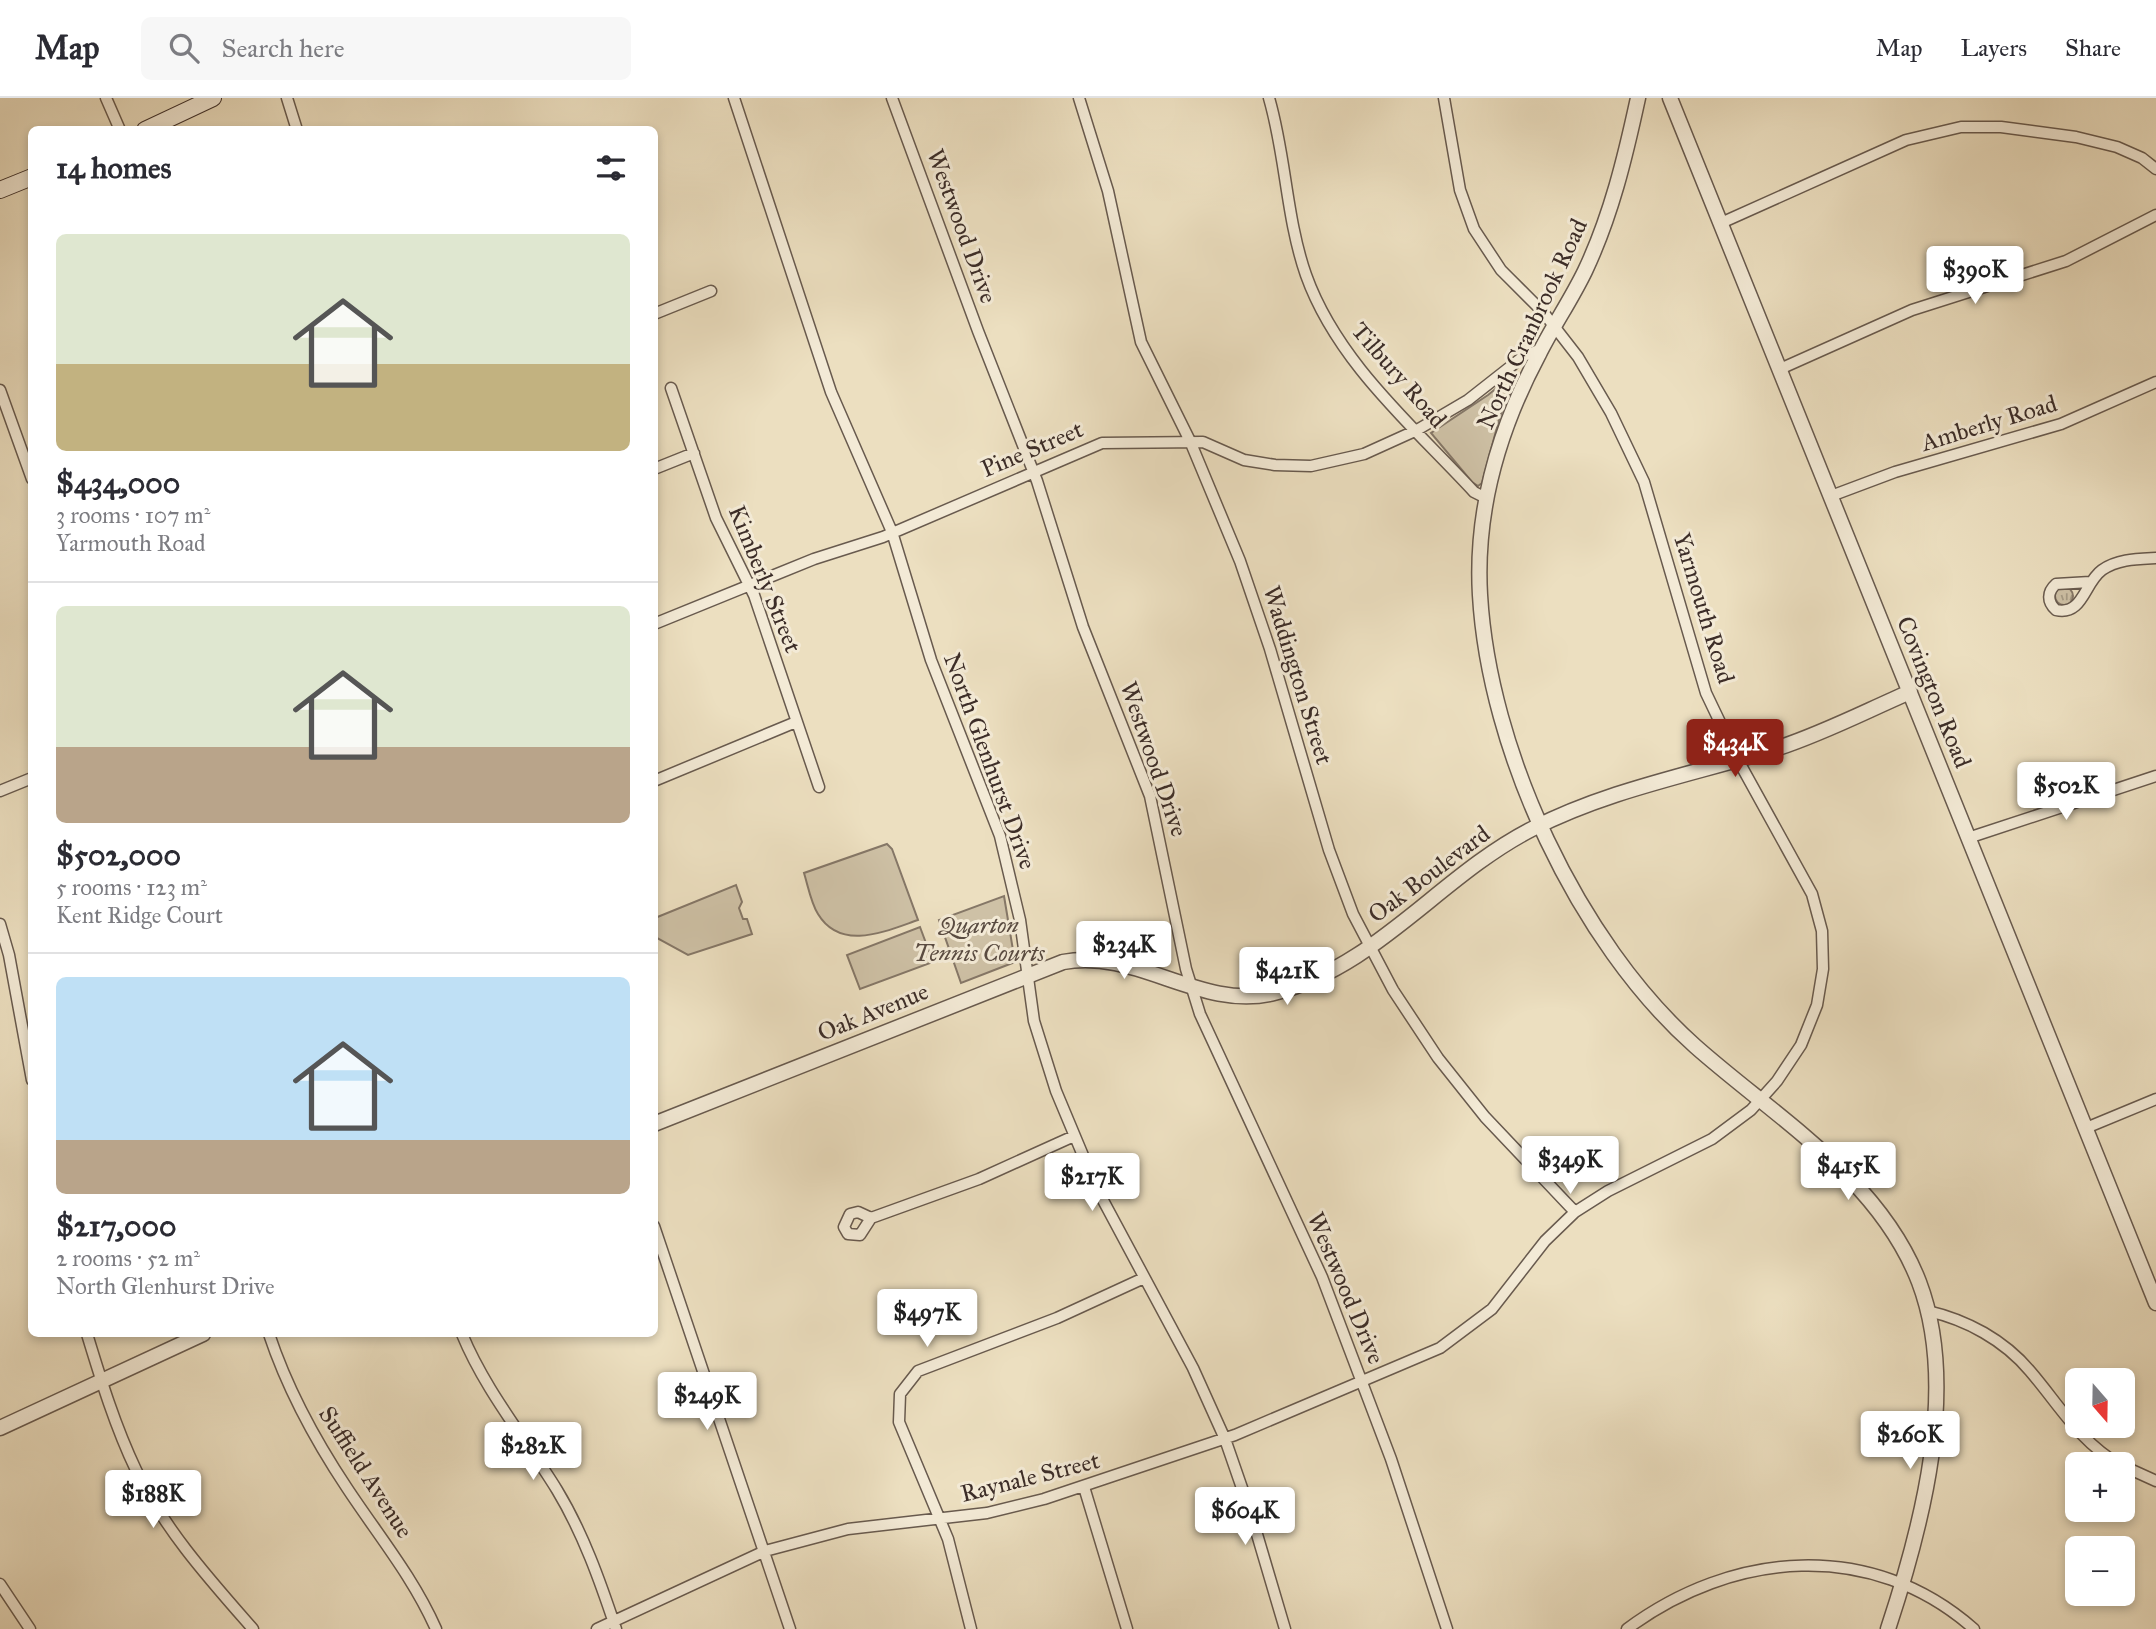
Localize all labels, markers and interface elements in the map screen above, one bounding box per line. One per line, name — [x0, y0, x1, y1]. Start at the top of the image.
search box — [141, 17, 631, 80]
text: Map — [35, 28, 99, 68]
icon: search — [165, 29, 203, 67]
text: Search here — [221, 32, 345, 64]
text: Map — [1876, 33, 1923, 63]
text: Layers — [1961, 33, 2027, 63]
text: Share — [2065, 33, 2121, 63]
street label: Westwood Drive — [920, 145, 1004, 307]
icon: filters — [592, 149, 630, 187]
text: 14 homes — [56, 150, 171, 186]
street label: North Cranbrook Road — [1470, 214, 1594, 434]
pin: $390K — [1926, 246, 2024, 306]
text: $390K — [1942, 255, 2008, 283]
icon: home — [280, 280, 406, 406]
street label: Tilbury Road — [1345, 316, 1453, 434]
street label: Amberly Road — [1917, 388, 2061, 458]
street label: Pine Street — [976, 414, 1088, 484]
text: $434,000 — [56, 465, 180, 501]
text: 3 rooms · 107 m² — [56, 501, 210, 529]
street label: Kimberly Street — [722, 501, 808, 658]
text: Yarmouth Road — [56, 529, 206, 557]
street label: Yarmouth Road — [1667, 529, 1741, 687]
street label: Waddington Street — [1257, 582, 1340, 768]
street label: Covington Road — [1890, 612, 1978, 772]
street label: North Glenhurst Drive — [937, 649, 1043, 873]
icon: home — [280, 652, 406, 778]
street label: Westwood Drive — [1113, 678, 1195, 840]
pin: $434K — [1686, 720, 1784, 779]
text: $434K — [1703, 728, 1767, 756]
pin: $502K — [2017, 762, 2115, 822]
text: $502K — [2033, 771, 2099, 799]
street label: Oak Boulevard — [1362, 819, 1496, 929]
text: $502,000 — [56, 837, 181, 873]
text: 5 rooms · 123 m² — [56, 873, 207, 901]
text: Kent Ridge Court — [56, 901, 223, 929]
park label: Quarton Tennis Courts — [913, 910, 1046, 968]
pin: $234K — [1075, 922, 1173, 981]
text: $234K — [1092, 930, 1156, 958]
pin: $421K — [1238, 948, 1336, 1007]
text: $421K — [1255, 956, 1319, 984]
street label: Oak Avenue — [813, 976, 933, 1048]
icon: home — [280, 1023, 406, 1149]
pin: $349K — [1521, 1136, 1619, 1196]
pin: $415K — [1799, 1142, 1897, 1202]
text: $349K — [1538, 1145, 1602, 1173]
text: $415K — [1817, 1151, 1879, 1179]
pin: $217K — [1043, 1154, 1141, 1213]
text: $217K — [1061, 1162, 1123, 1190]
text: $217,000 — [56, 1208, 176, 1244]
street label: Westwood Drive — [1301, 1208, 1391, 1368]
text: 2 rooms · 52 m² — [56, 1244, 200, 1272]
text: North Glenhurst Drive — [56, 1272, 274, 1300]
pin: $497K — [878, 1290, 976, 1349]
text: $497K — [893, 1298, 961, 1326]
north arrow — [2065, 1368, 2135, 1438]
map controls — [2065, 1368, 2135, 1606]
pin: $249K — [658, 1372, 756, 1432]
text: $249K — [674, 1381, 740, 1409]
street label: Suffield Avenue — [312, 1400, 420, 1544]
pin: $260K — [1861, 1412, 1959, 1471]
text: $260K — [1877, 1420, 1943, 1448]
pin: $282K — [484, 1422, 582, 1482]
text: $282K — [500, 1431, 566, 1459]
street label: Raynale Street — [957, 1445, 1103, 1509]
button: + — [2065, 1452, 2135, 1522]
pin: $188K — [104, 1470, 202, 1530]
text: $188K — [121, 1479, 185, 1507]
pin: $604K — [1196, 1488, 1294, 1547]
text: $604K — [1211, 1496, 1279, 1524]
button: − — [2065, 1536, 2135, 1606]

